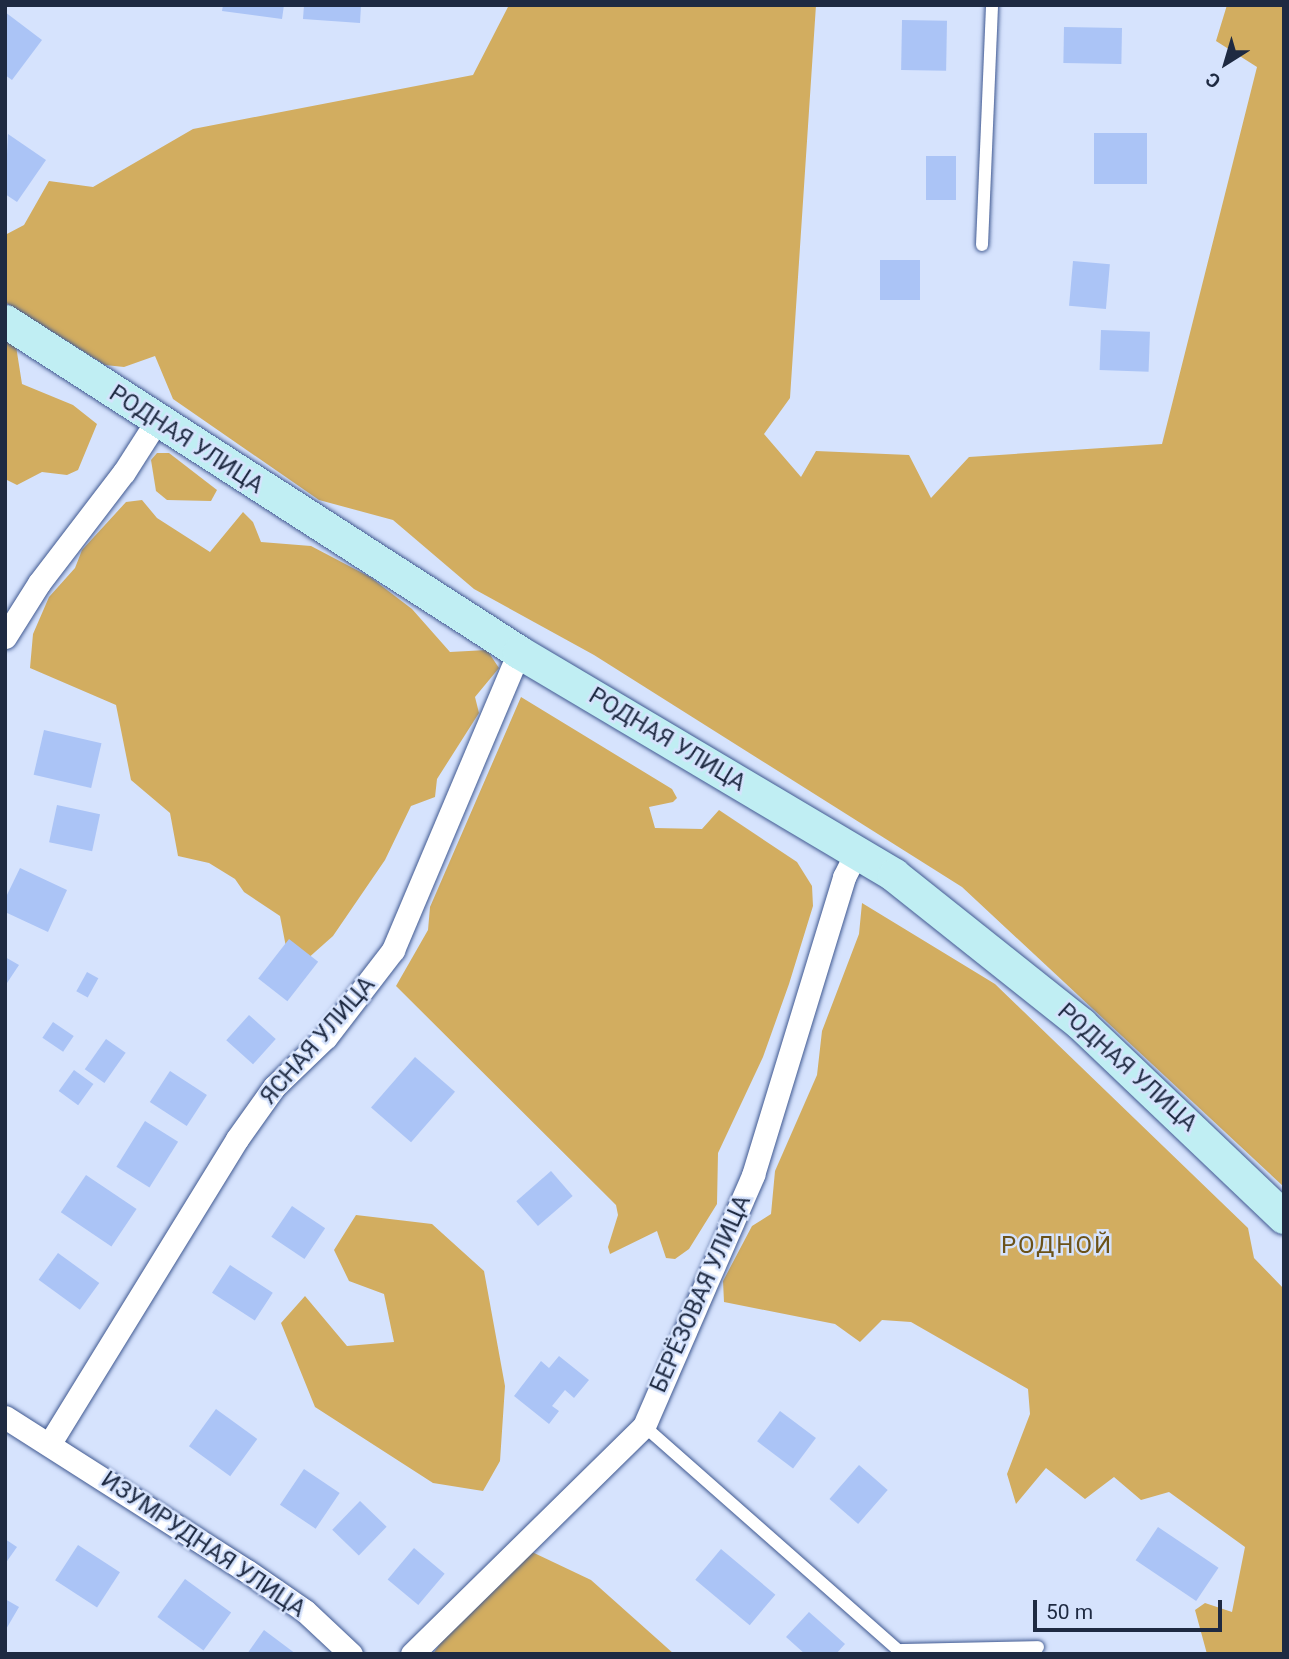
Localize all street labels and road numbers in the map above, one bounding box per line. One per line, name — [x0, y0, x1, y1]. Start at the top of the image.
street label: РОДНАЯ УЛИЦА — [104, 380, 268, 500]
street label: РОДНАЯ УЛИЦА — [584, 682, 750, 798]
street label: ЯСНАЯ УЛИЦА — [255, 972, 381, 1110]
street label: РОДНАЯ УЛИЦА — [1052, 998, 1202, 1138]
street label: БЕРЁЗОВАЯ УЛИЦА — [645, 1191, 757, 1397]
street label: ИЗУМРУДНАЯ УЛИЦА — [96, 1466, 310, 1624]

